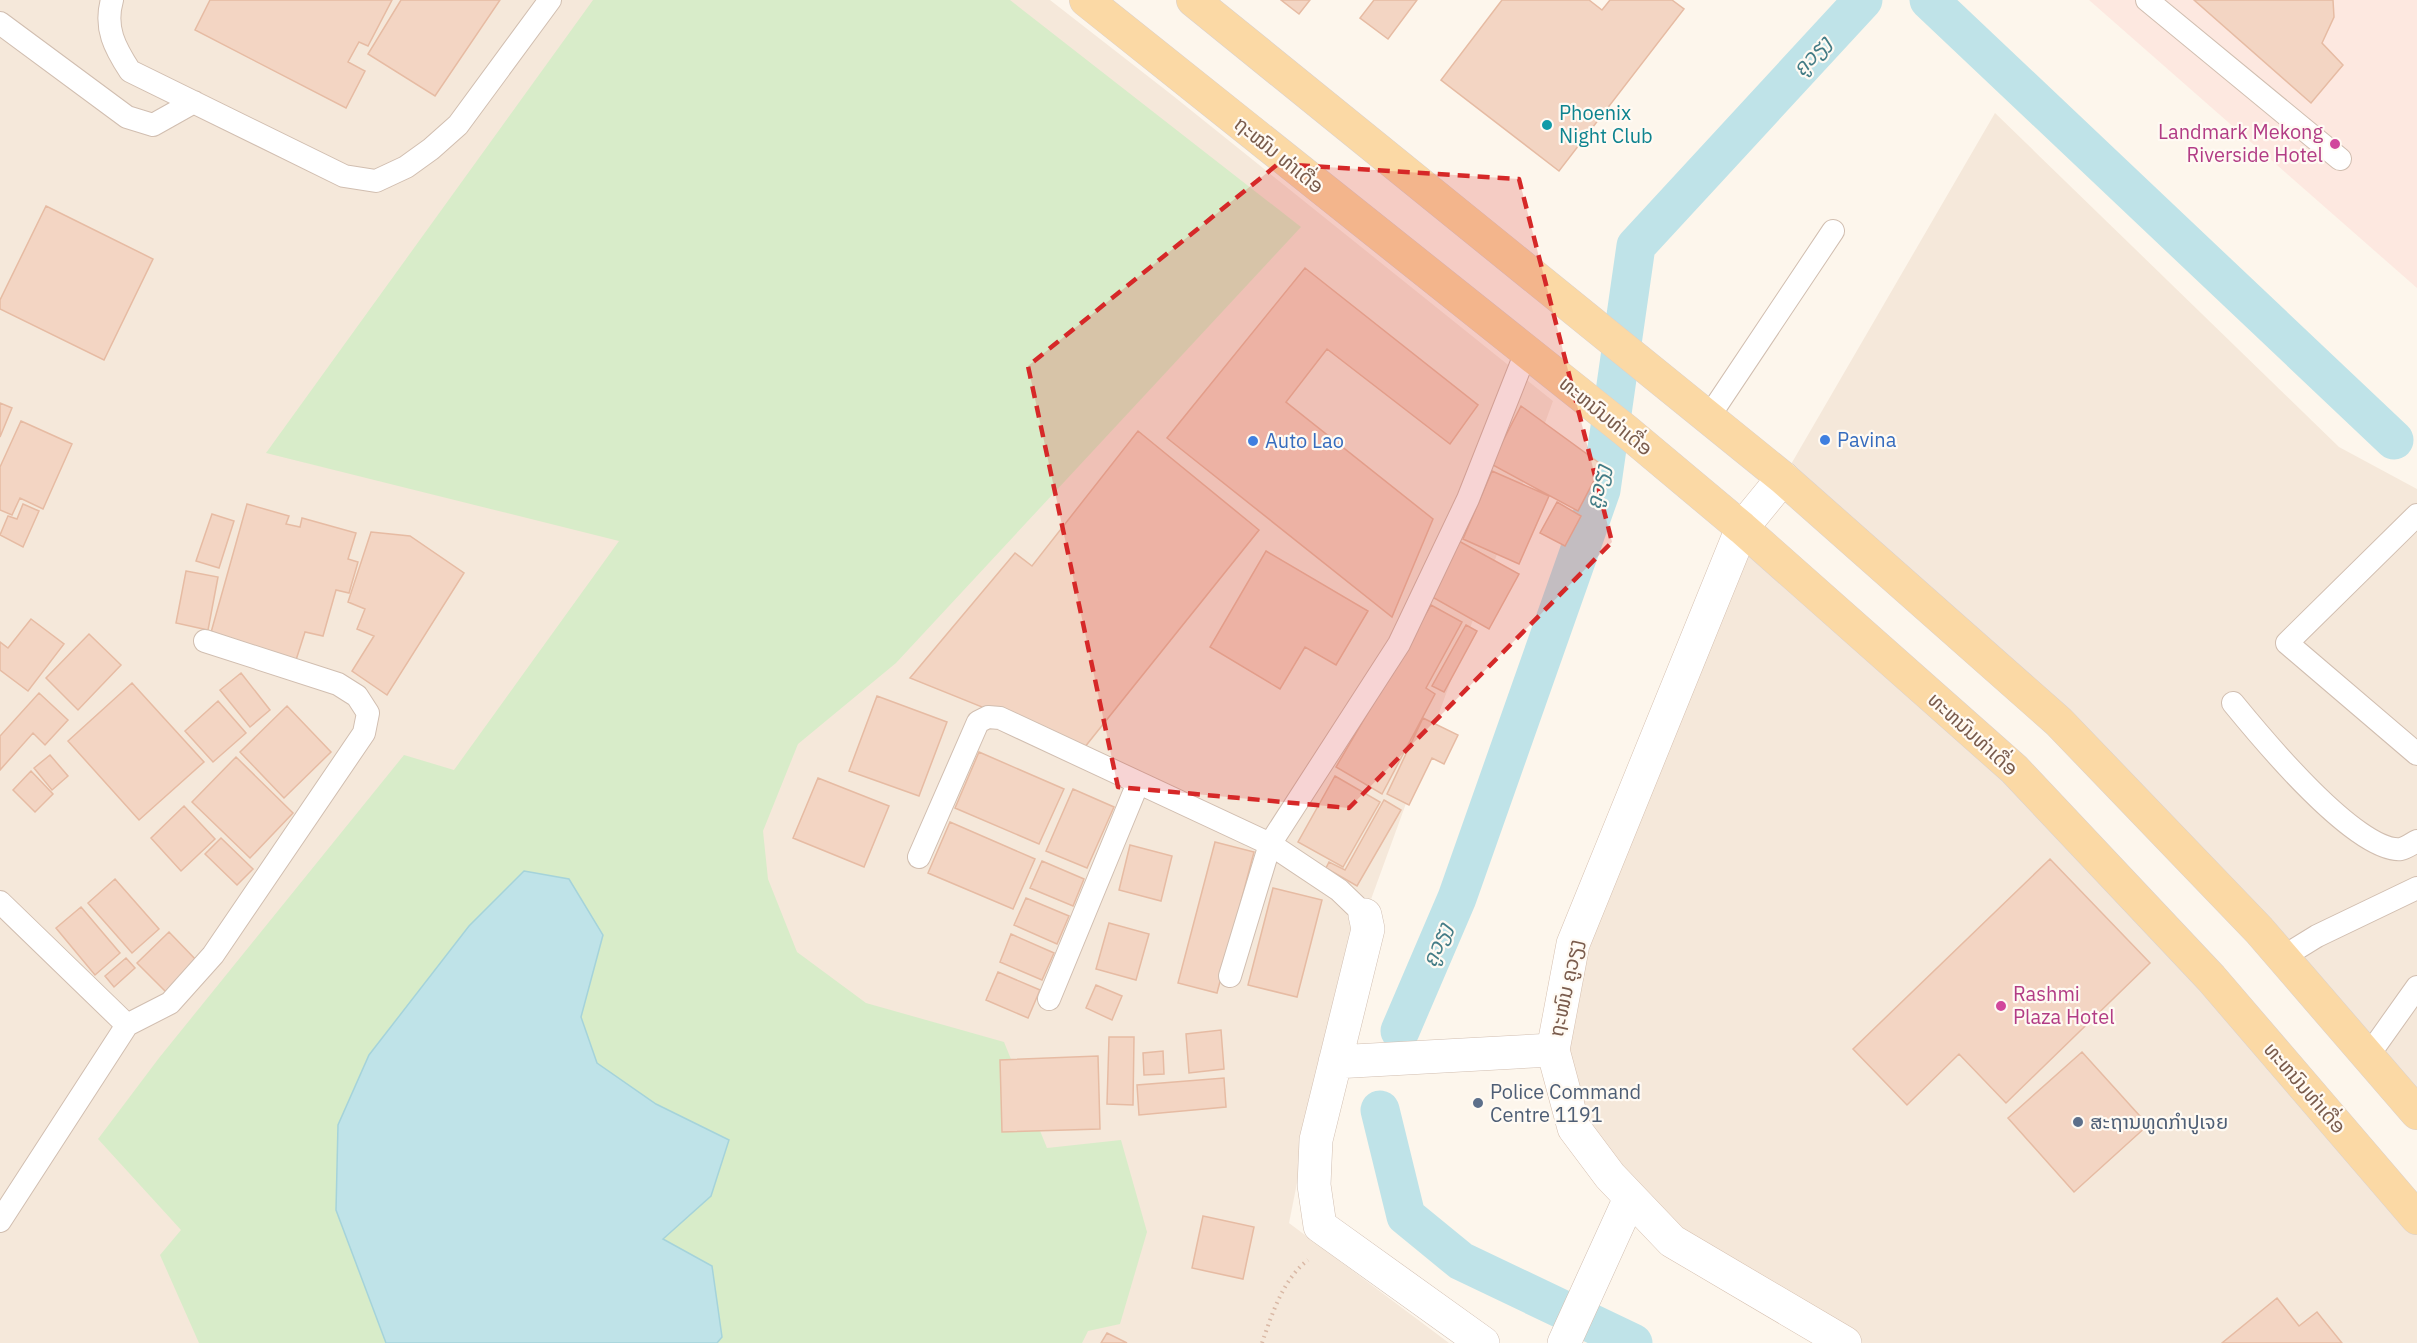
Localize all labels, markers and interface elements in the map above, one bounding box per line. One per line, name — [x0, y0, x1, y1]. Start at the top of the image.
water label: ຄູວຽງ — [1786, 28, 1838, 81]
place label: Phoenix Night Club — [1559, 99, 1653, 149]
street label: ຖະໝົນ ທ່າເດື່ອ — [1229, 109, 1331, 199]
marker: Phoenix Night Club — [1540, 118, 1554, 132]
place label: Landmark Mekong Riverside Hotel — [2158, 118, 2323, 168]
marker: Landmark Mekong Riverside Hotel — [2328, 137, 2342, 151]
street label: ທະຫນົນທ່າເດື່ອ — [1554, 369, 1659, 462]
place label: Pavina — [1837, 426, 1897, 453]
place label: Auto Lao — [1265, 427, 1344, 454]
marker: Pavina — [1818, 433, 1832, 447]
marker: Auto Lao — [1246, 434, 1260, 448]
water label: ຄູວຽງ — [1578, 460, 1616, 512]
street label: ທະຫນົນທ່າເດື່ອ — [1922, 685, 2025, 781]
water label: ຄູວຽງ — [1414, 917, 1458, 971]
street label: ຖະໜົນ ຄູວຽງ — [1542, 937, 1589, 1039]
place label: Rashmi Plaza Hotel — [2013, 980, 2115, 1030]
marker: Rashmi Plaza Hotel — [1994, 999, 2008, 1013]
street label: ທະຫນົນທ່າເດື່ອ — [2258, 1036, 2353, 1139]
place label: Police Command Centre 1191 — [1490, 1078, 1641, 1128]
marker: Police Command Centre 1191 — [1471, 1096, 1485, 1110]
place label: ສະຖານທູດກຳປູເຈຍ — [2090, 1108, 2228, 1135]
marker: ສະຖານທູດກຳປູເຈຍ — [2071, 1115, 2085, 1129]

